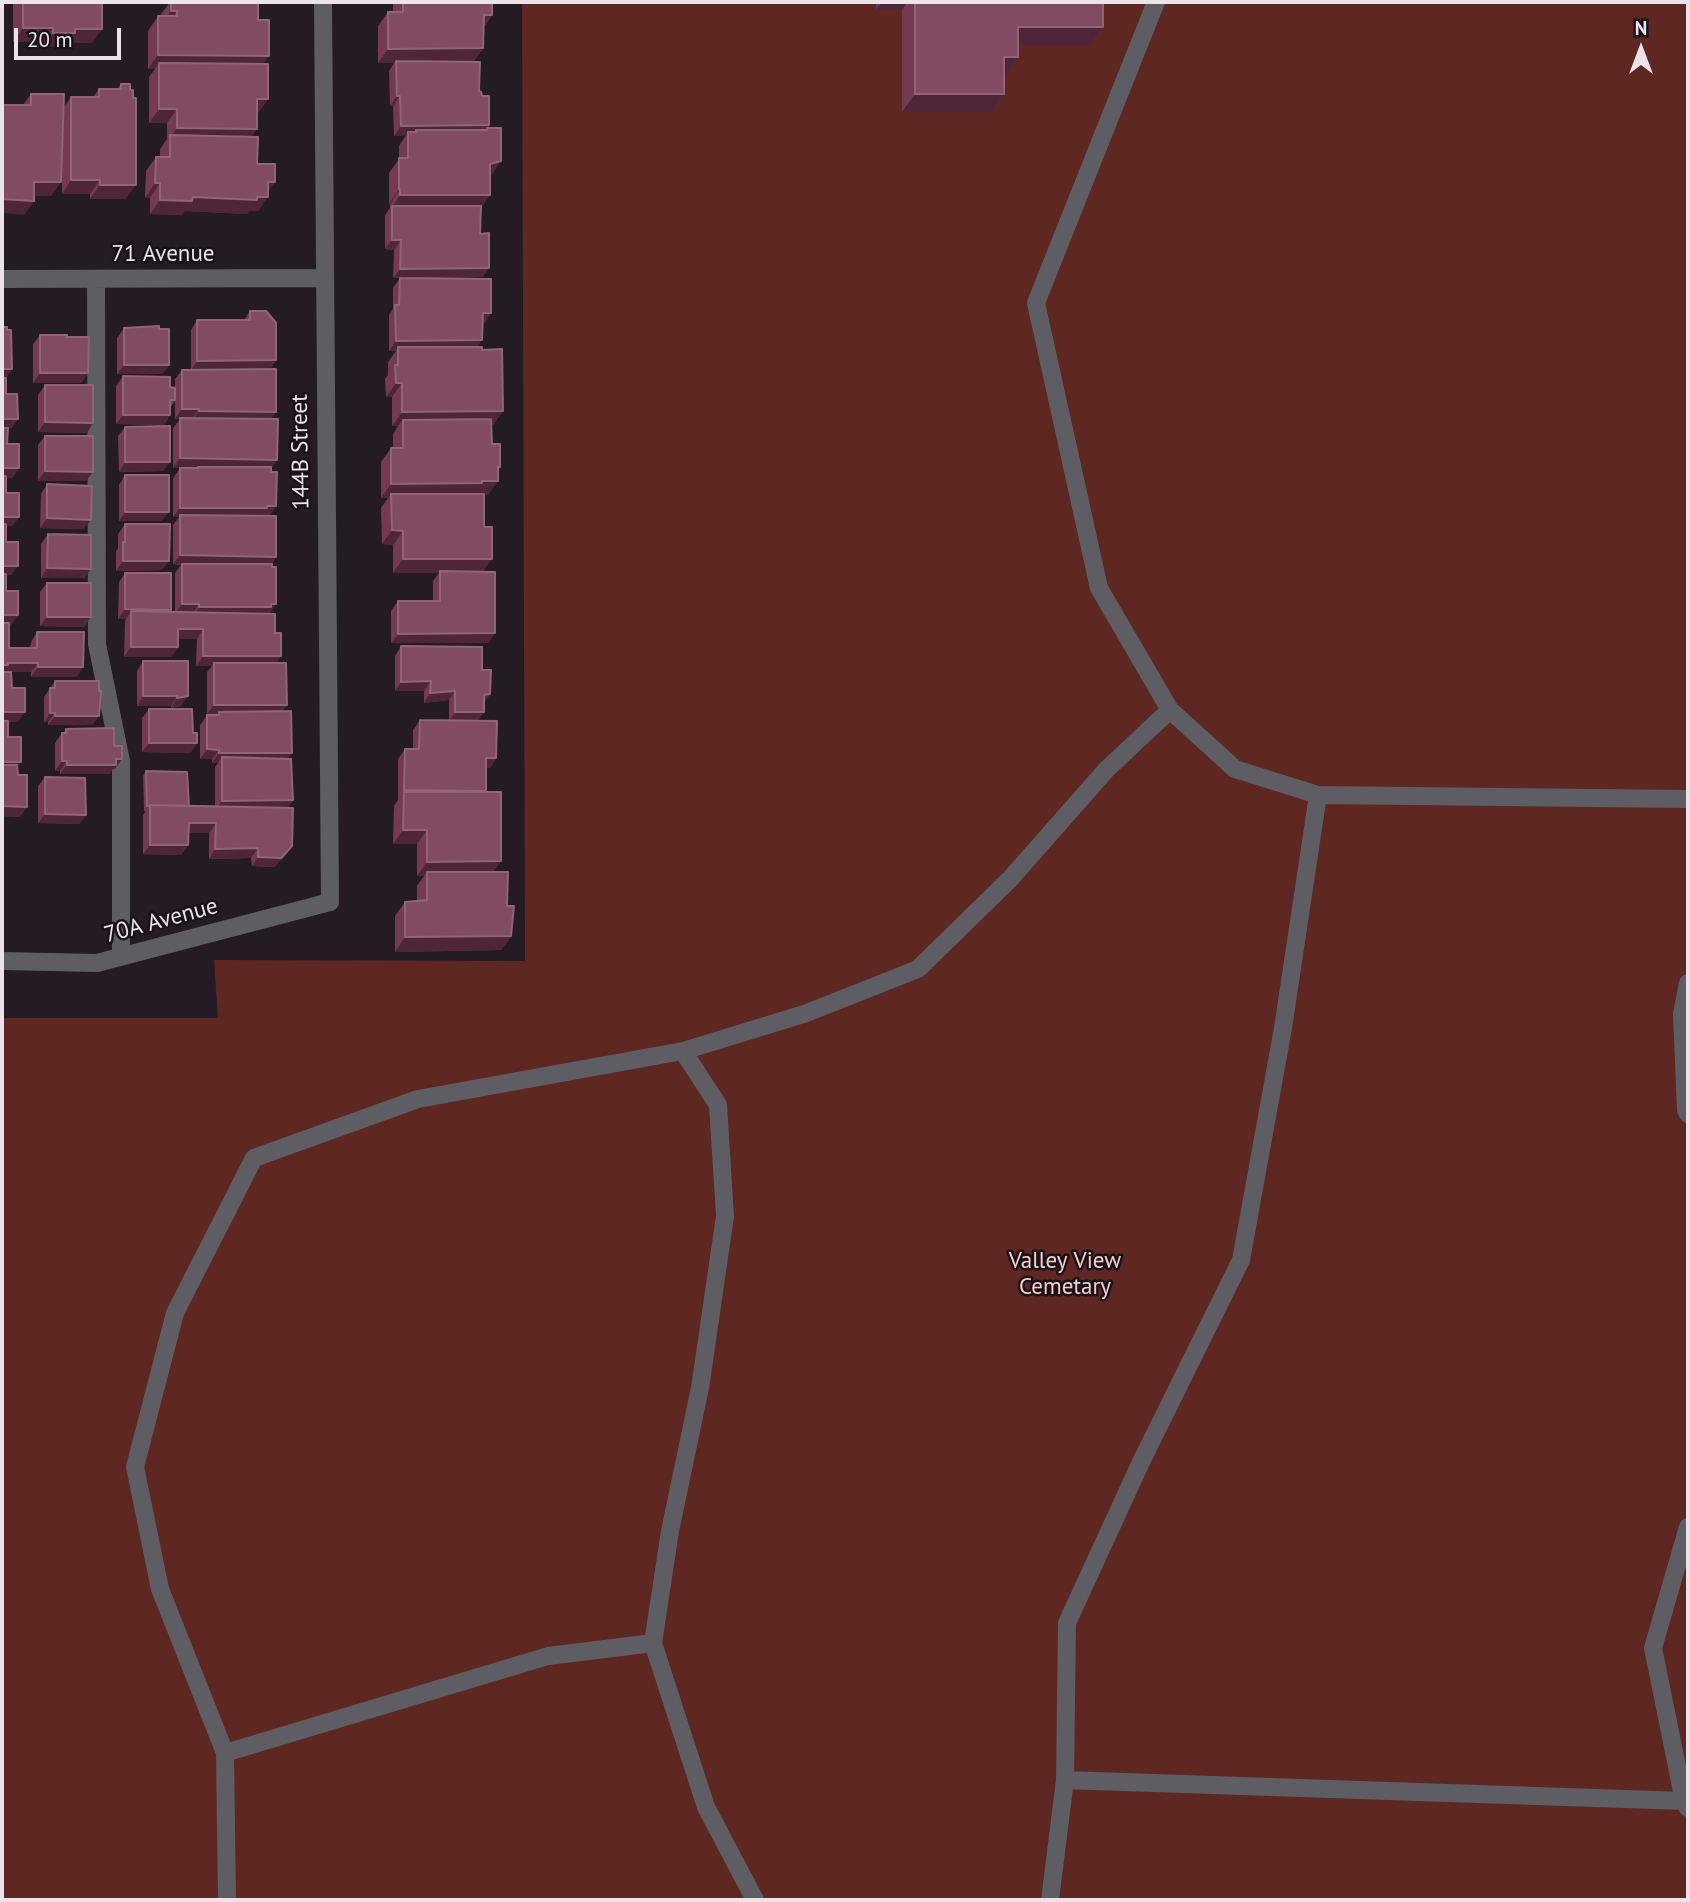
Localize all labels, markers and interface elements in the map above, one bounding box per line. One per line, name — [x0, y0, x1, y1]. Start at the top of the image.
scale bar — [18, 14, 124, 58]
north arrow — [1606, 14, 1676, 84]
text: N — [1635, 16, 1647, 40]
text: 20 m — [27, 26, 73, 53]
street label: 71 Avenue — [111, 240, 215, 268]
street label: 144B Street — [286, 394, 316, 510]
street label: 70A Avenue — [101, 893, 221, 949]
park label: Valley View Cemetary — [1009, 1247, 1121, 1301]

